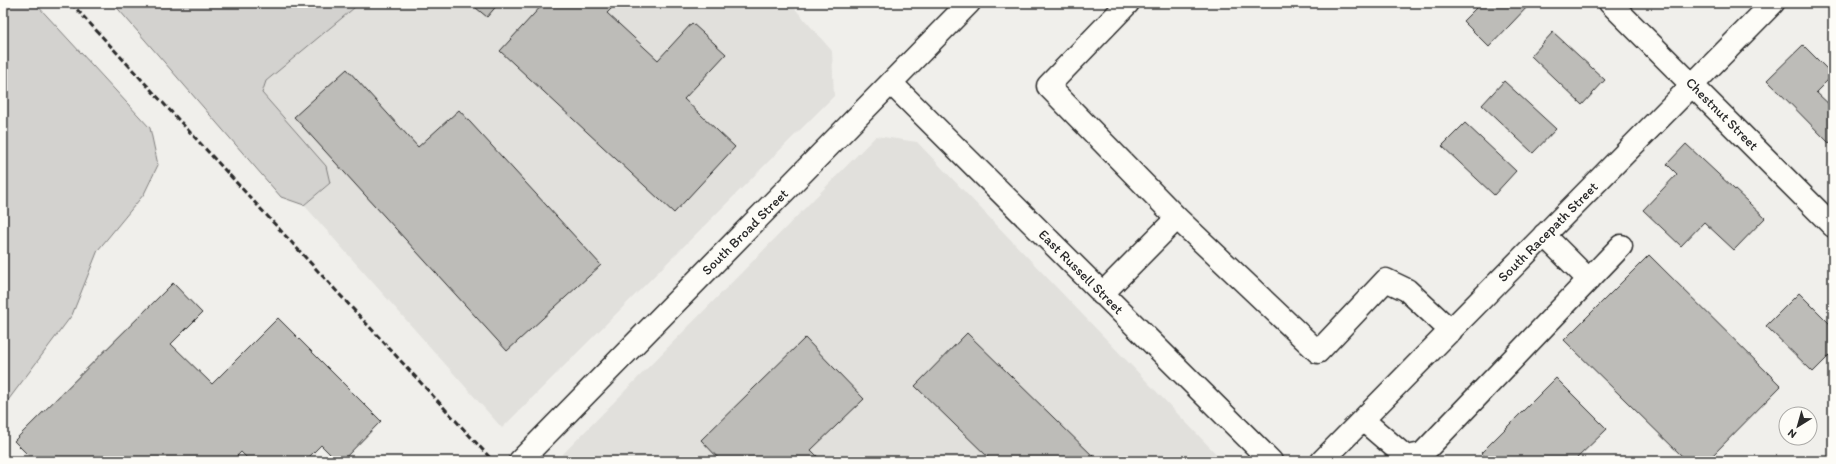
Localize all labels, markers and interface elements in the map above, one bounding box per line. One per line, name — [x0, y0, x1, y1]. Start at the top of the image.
street label: Chestnut Street — [1682, 74, 1762, 154]
street label: South Racepath Street — [1494, 178, 1602, 286]
street label: South Broad Street — [698, 185, 792, 279]
street label: East Russell Street — [1035, 226, 1127, 318]
north arrow — [1778, 406, 1818, 446]
text: N — [1785, 426, 1799, 441]

